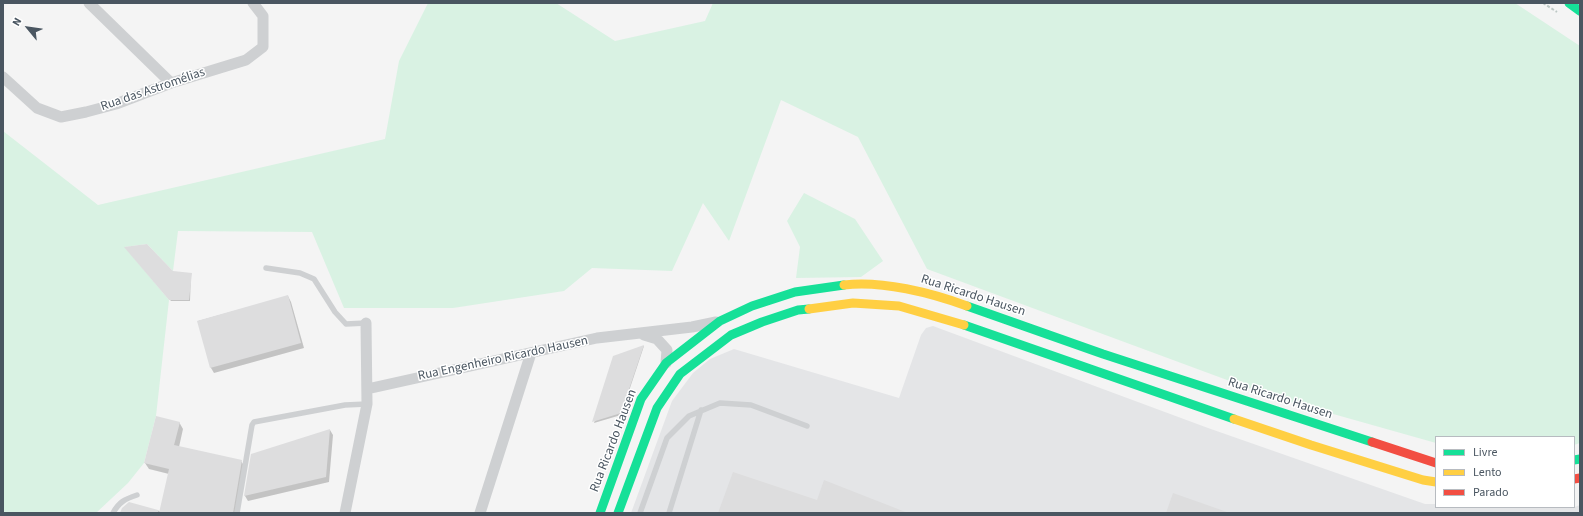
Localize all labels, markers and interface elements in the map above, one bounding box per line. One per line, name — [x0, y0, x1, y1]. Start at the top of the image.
north arrow — [8, 8, 48, 48]
text: N — [9, 15, 25, 29]
street label: Rua das Astromélias — [99, 65, 207, 115]
street label: Rua Ricardo Hausen — [919, 272, 1027, 320]
street label: Rua Engenheiro Ricardo Hausen — [416, 333, 590, 385]
street label: Rua Ricardo Hausen — [1226, 375, 1334, 423]
street label: Rua Ricardo Hausen — [587, 387, 641, 495]
legend — [1435, 436, 1575, 508]
text: Livre — [1473, 444, 1497, 461]
text: Lento — [1473, 464, 1502, 481]
text: Parado — [1473, 484, 1508, 501]

